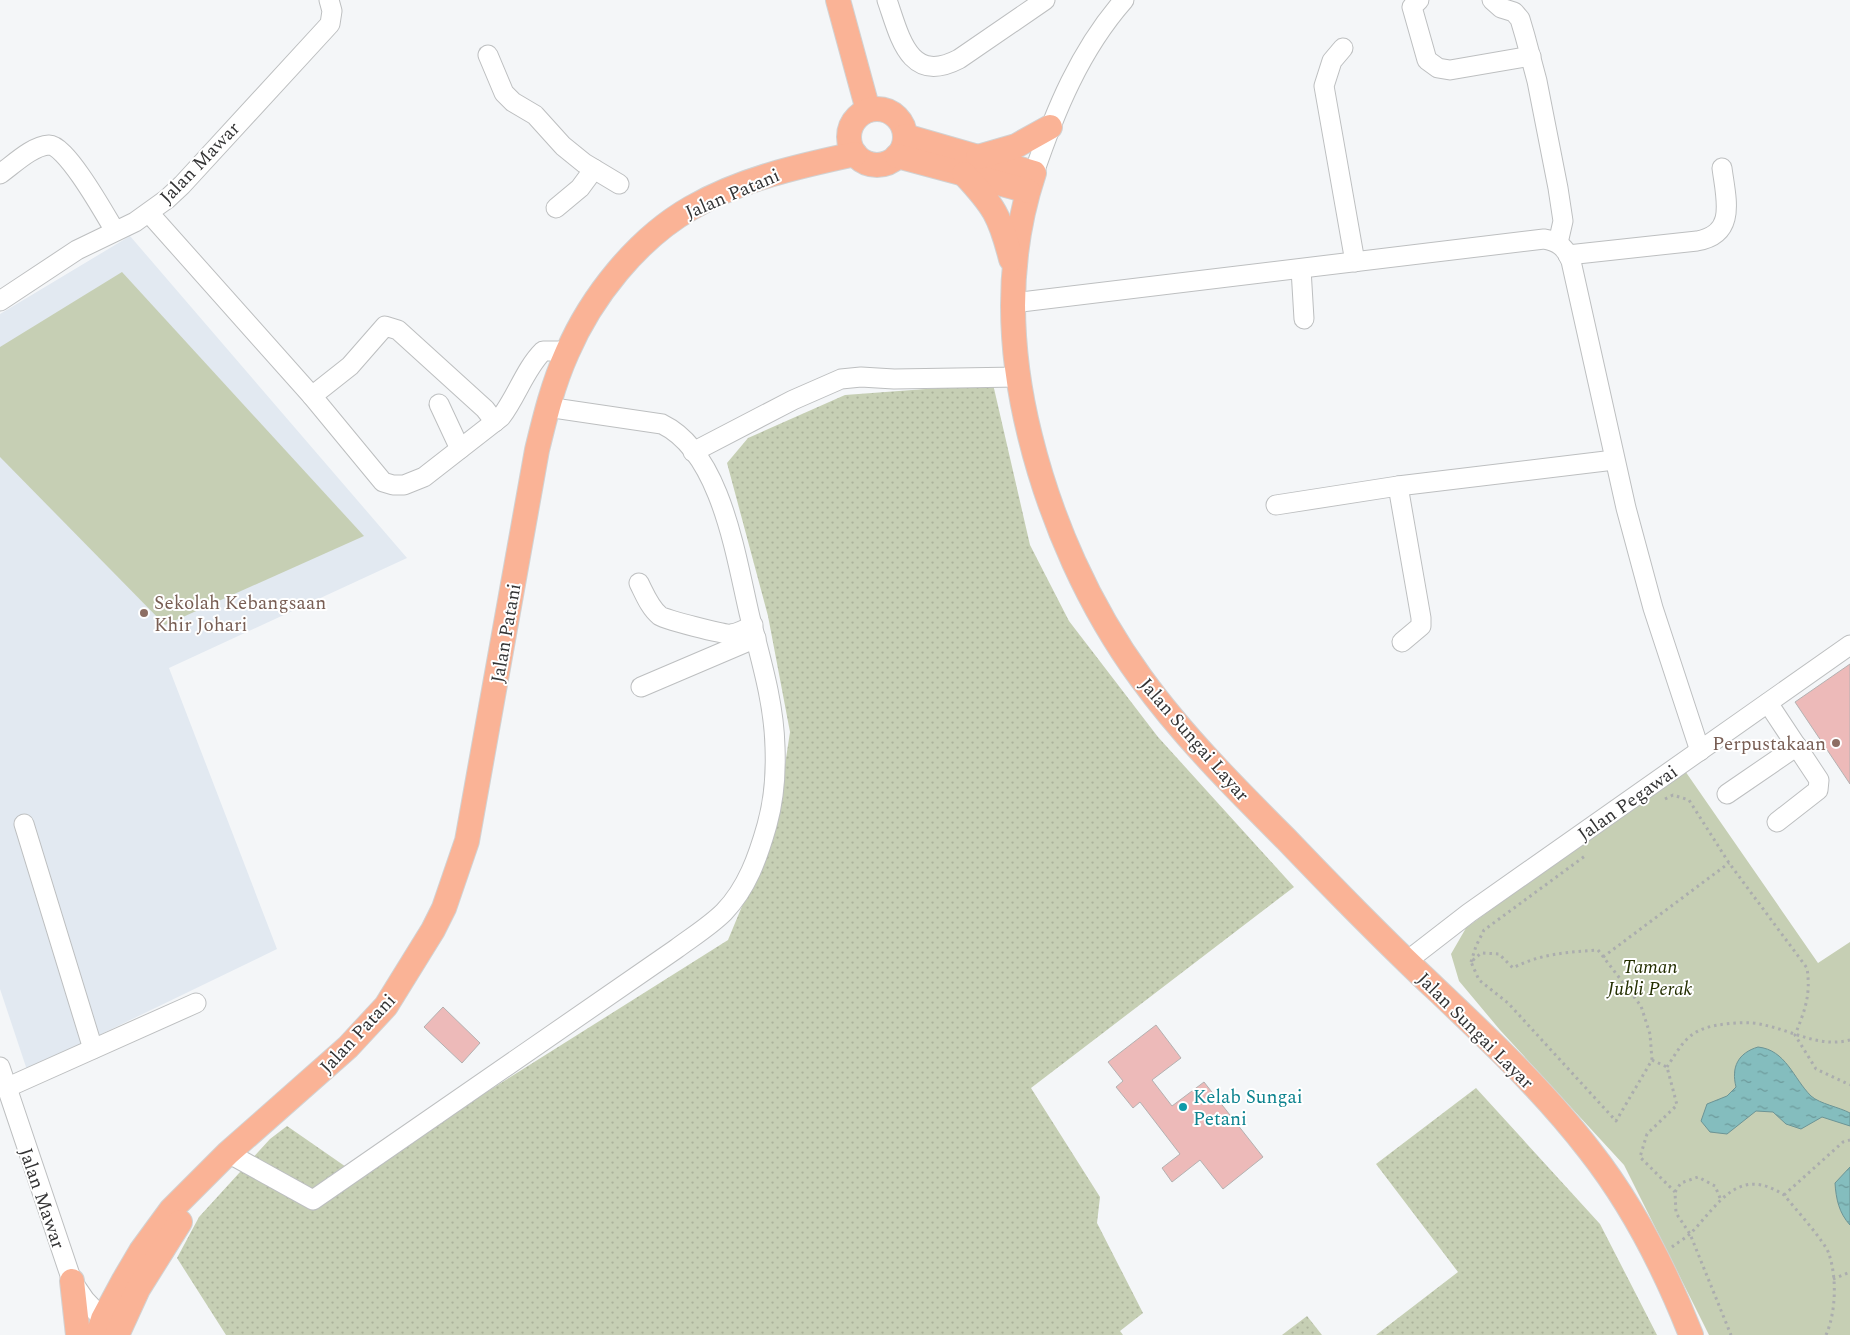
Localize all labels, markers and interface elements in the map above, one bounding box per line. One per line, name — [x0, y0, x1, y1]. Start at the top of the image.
street label: Jalan Mawar — [153, 115, 247, 211]
street label: Jalan Patani — [681, 161, 785, 227]
street label: Jalan Patani — [483, 581, 529, 685]
place label: Sekolah Kebangsaan Khir Johari — [154, 589, 326, 640]
marker: Sekolah Kebangsaan Khir Johari — [138, 607, 150, 619]
street label: Jalan Sungai Layar — [1132, 672, 1256, 809]
place label: Perpustakaan — [1712, 730, 1826, 759]
marker: Perpustakaan — [1830, 737, 1842, 749]
street label: Jalan Pegawai — [1572, 758, 1684, 849]
park label: Taman Jubli Perak — [1606, 953, 1693, 1004]
street label: Jalan Sungai Layar — [1410, 966, 1541, 1097]
street label: Jalan Patani — [313, 987, 403, 1081]
place label: Kelab Sungai Petani — [1193, 1083, 1303, 1134]
marker: Kelab Sungai Petani — [1177, 1101, 1189, 1113]
street label: Jalan Mawar — [11, 1144, 73, 1253]

